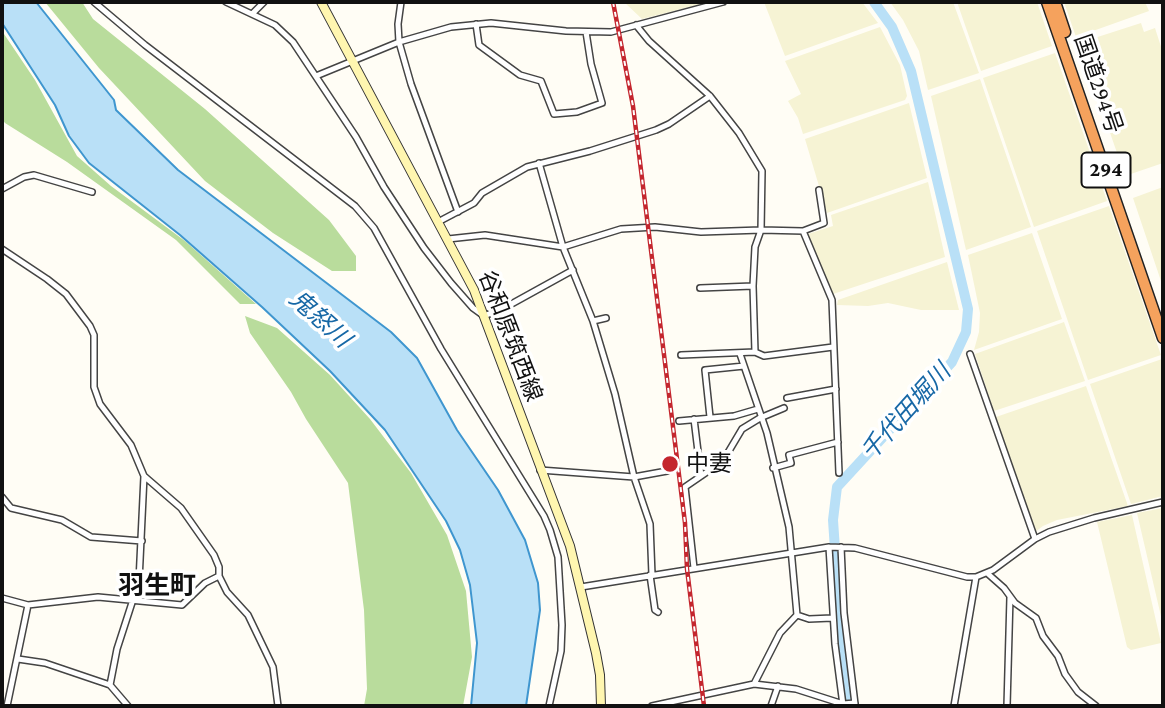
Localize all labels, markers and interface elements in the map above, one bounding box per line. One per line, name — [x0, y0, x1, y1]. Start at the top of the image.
street label: 国道294号 — [1068, 31, 1128, 137]
road number: 294 — [1082, 152, 1130, 188]
street label: 谷和原筑西線 — [472, 267, 548, 405]
water label: 鬼怒川 — [284, 284, 356, 354]
water label: 千代田堀川 — [855, 358, 957, 466]
place label: 中妻 — [686, 450, 732, 478]
marker: 中妻 — [660, 454, 680, 474]
district label: 羽生町 — [118, 570, 196, 602]

